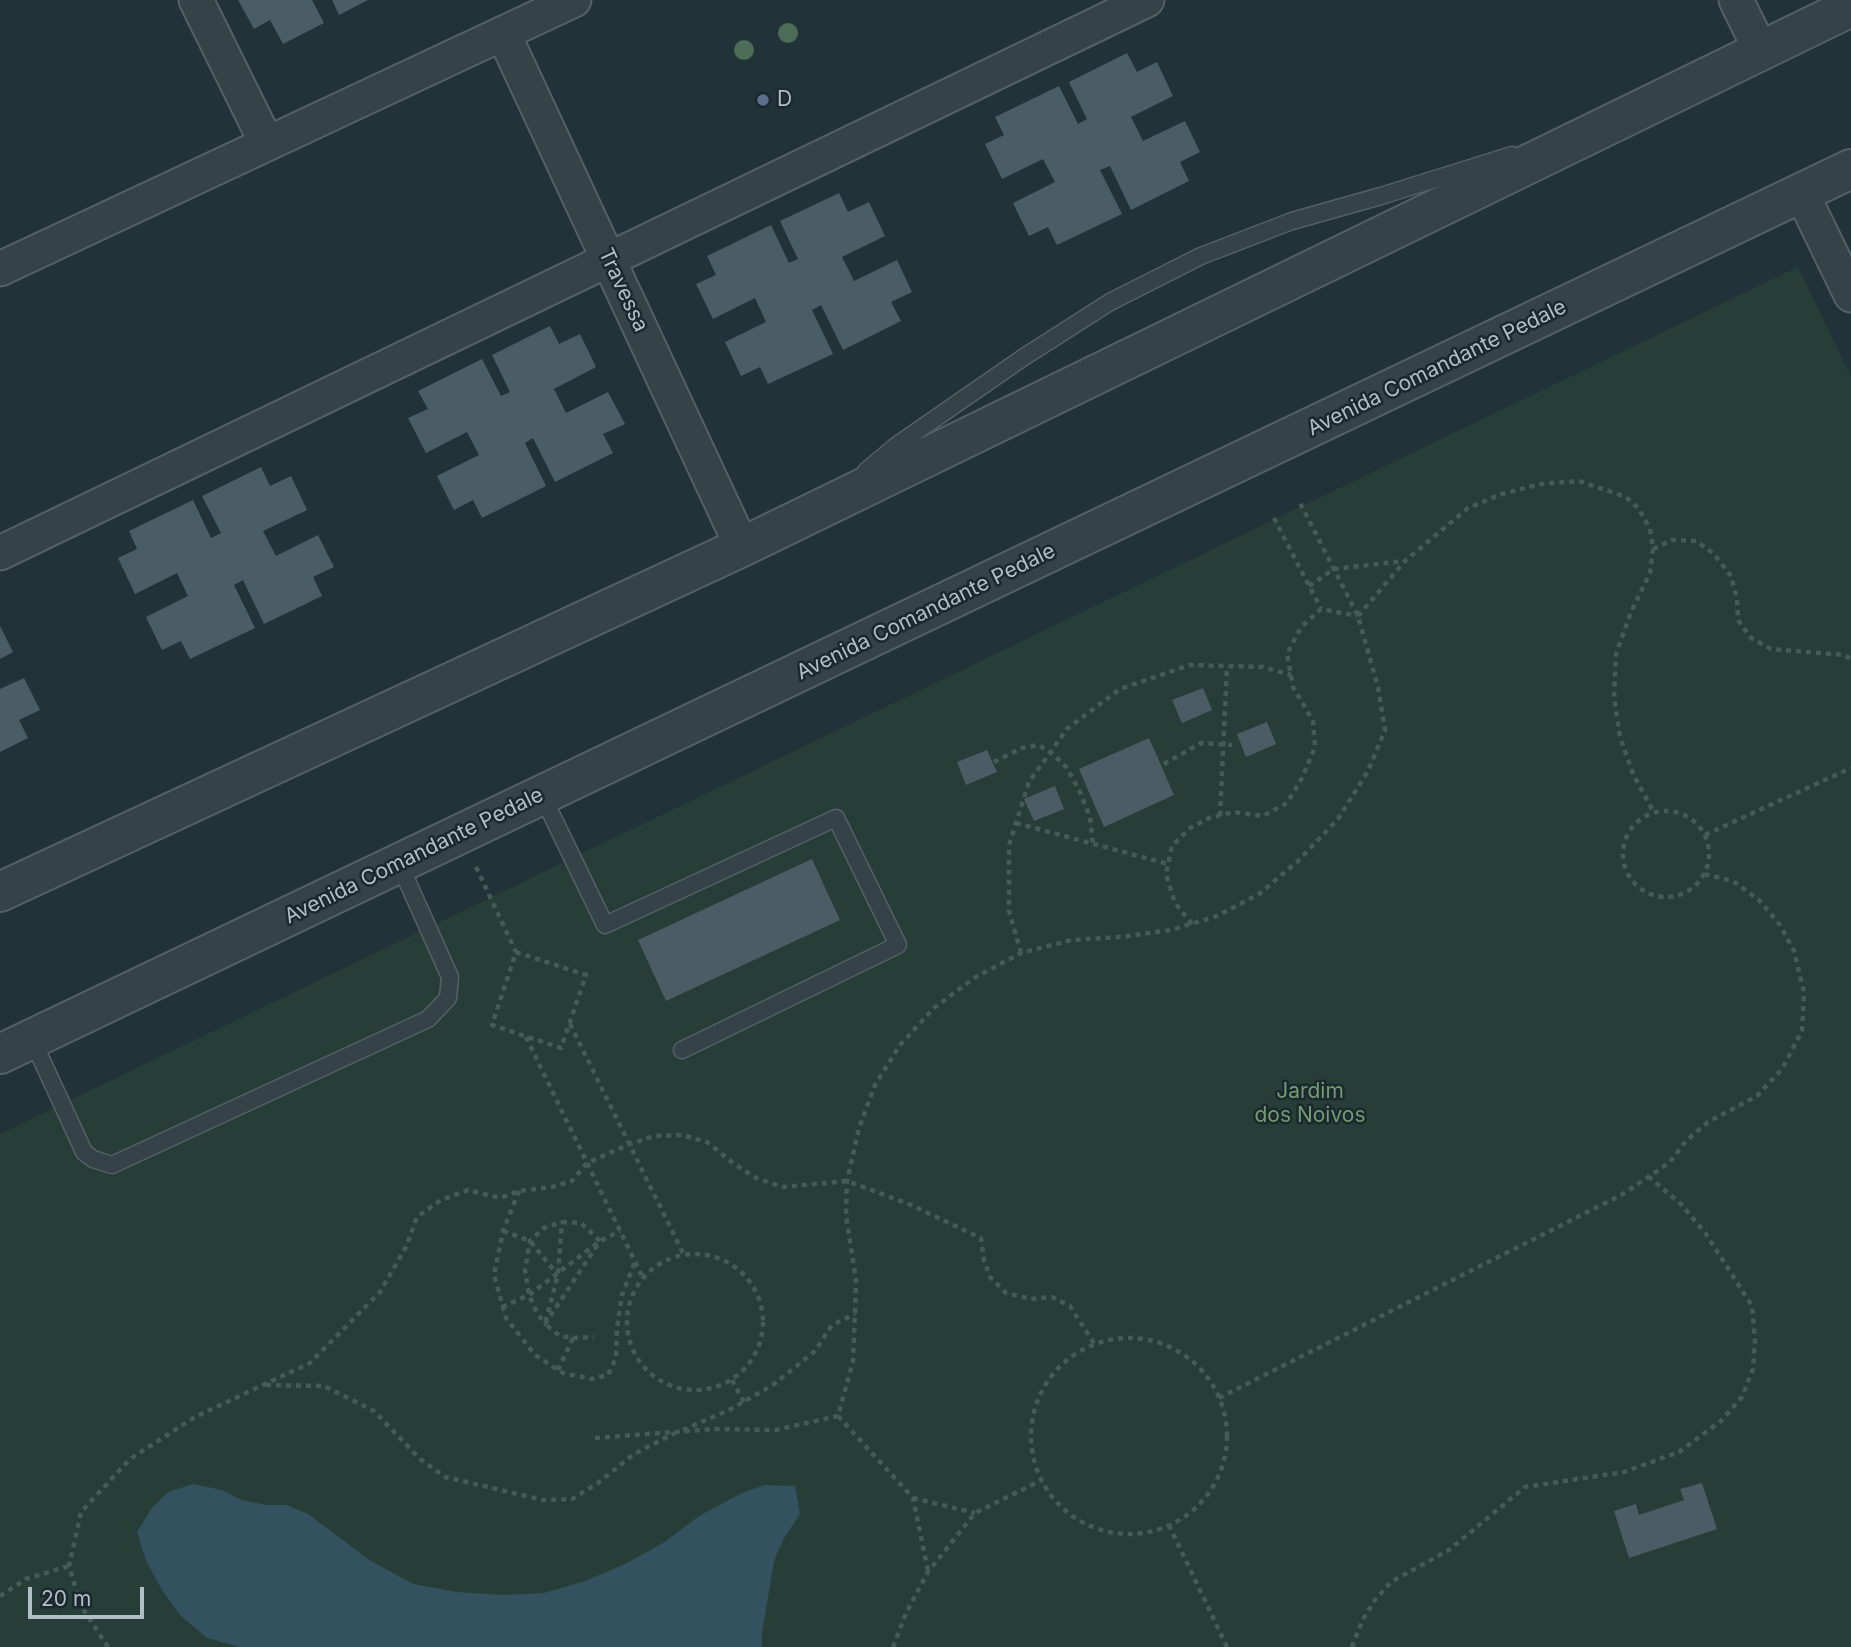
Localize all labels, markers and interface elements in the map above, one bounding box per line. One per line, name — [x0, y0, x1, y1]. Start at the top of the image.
place label: D — [777, 87, 792, 113]
marker: D — [755, 92, 771, 108]
street label: Travessa — [593, 244, 653, 336]
street label: Avenida Comandante Pedale — [1304, 294, 1570, 442]
street label: Avenida Comandante Pedale — [793, 538, 1059, 686]
street label: Avenida Comandante Pedale — [281, 782, 547, 930]
park label: Jardim dos Noivos — [1254, 1079, 1366, 1129]
scale bar — [32, 1574, 147, 1618]
text: 20 m — [41, 1586, 91, 1611]

